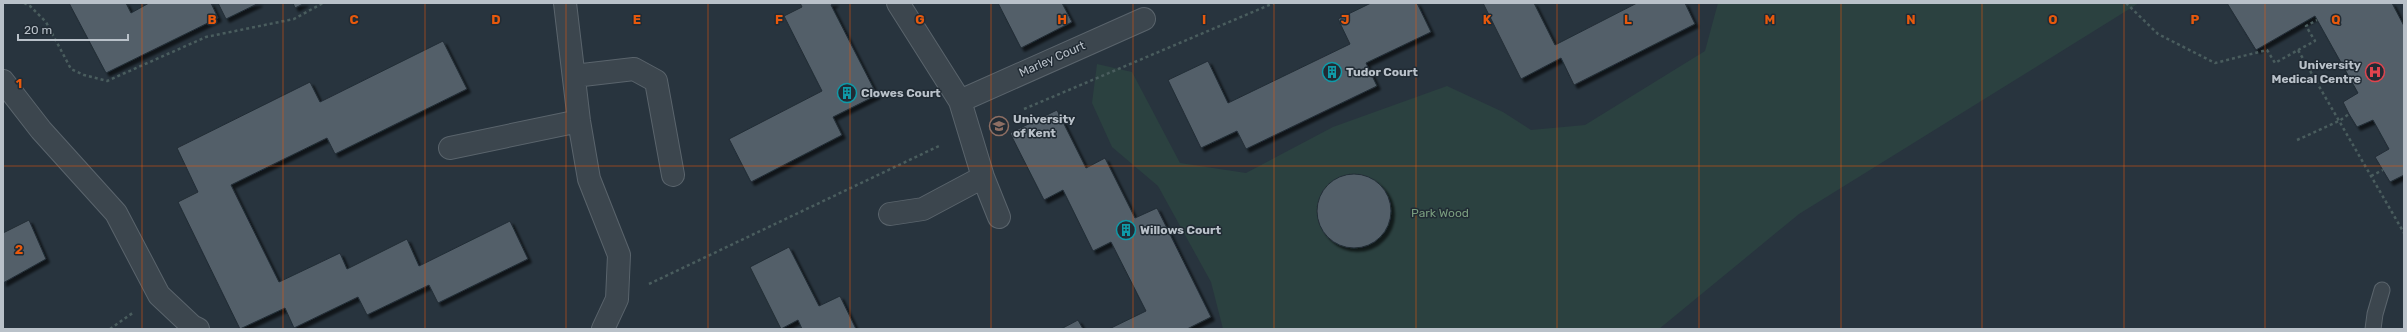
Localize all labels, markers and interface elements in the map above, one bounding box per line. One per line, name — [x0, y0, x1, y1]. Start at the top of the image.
text: B — [207, 12, 217, 27]
text: C — [349, 12, 359, 27]
text: D — [491, 12, 501, 27]
text: E — [633, 12, 641, 27]
text: F — [775, 12, 783, 27]
text: G — [915, 12, 925, 27]
text: H — [1057, 12, 1067, 27]
text: I — [1202, 12, 1206, 27]
text: J — [1341, 12, 1349, 27]
text: K — [1483, 12, 1492, 27]
text: L — [1624, 12, 1632, 27]
text: M — [1765, 12, 1775, 27]
text: N — [1906, 12, 1916, 27]
text: O — [2048, 12, 2058, 27]
text: P — [2191, 12, 2200, 27]
text: Q — [2331, 12, 2341, 27]
scale bar — [18, 16, 128, 42]
text: 20 m — [24, 23, 52, 37]
street label: Marley Court — [1017, 38, 1087, 80]
place label: University Medical Centre — [2271, 58, 2361, 86]
building icon: Tudor Court — [1321, 61, 1343, 83]
hospital icon: University Medical Centre — [2364, 61, 2386, 83]
place label: Tudor Court — [1346, 65, 1418, 79]
text: 1 — [16, 76, 22, 91]
building icon: Clowes Court — [836, 82, 858, 104]
place label: Clowes Court — [861, 86, 941, 100]
place label: University of Kent — [1013, 112, 1075, 140]
school or university icon: University of Kent — [988, 115, 1010, 137]
park label: Park Wood — [1411, 206, 1469, 220]
building icon: Willows Court — [1115, 219, 1137, 241]
place label: Willows Court — [1140, 223, 1221, 237]
text: 2 — [15, 242, 23, 257]

